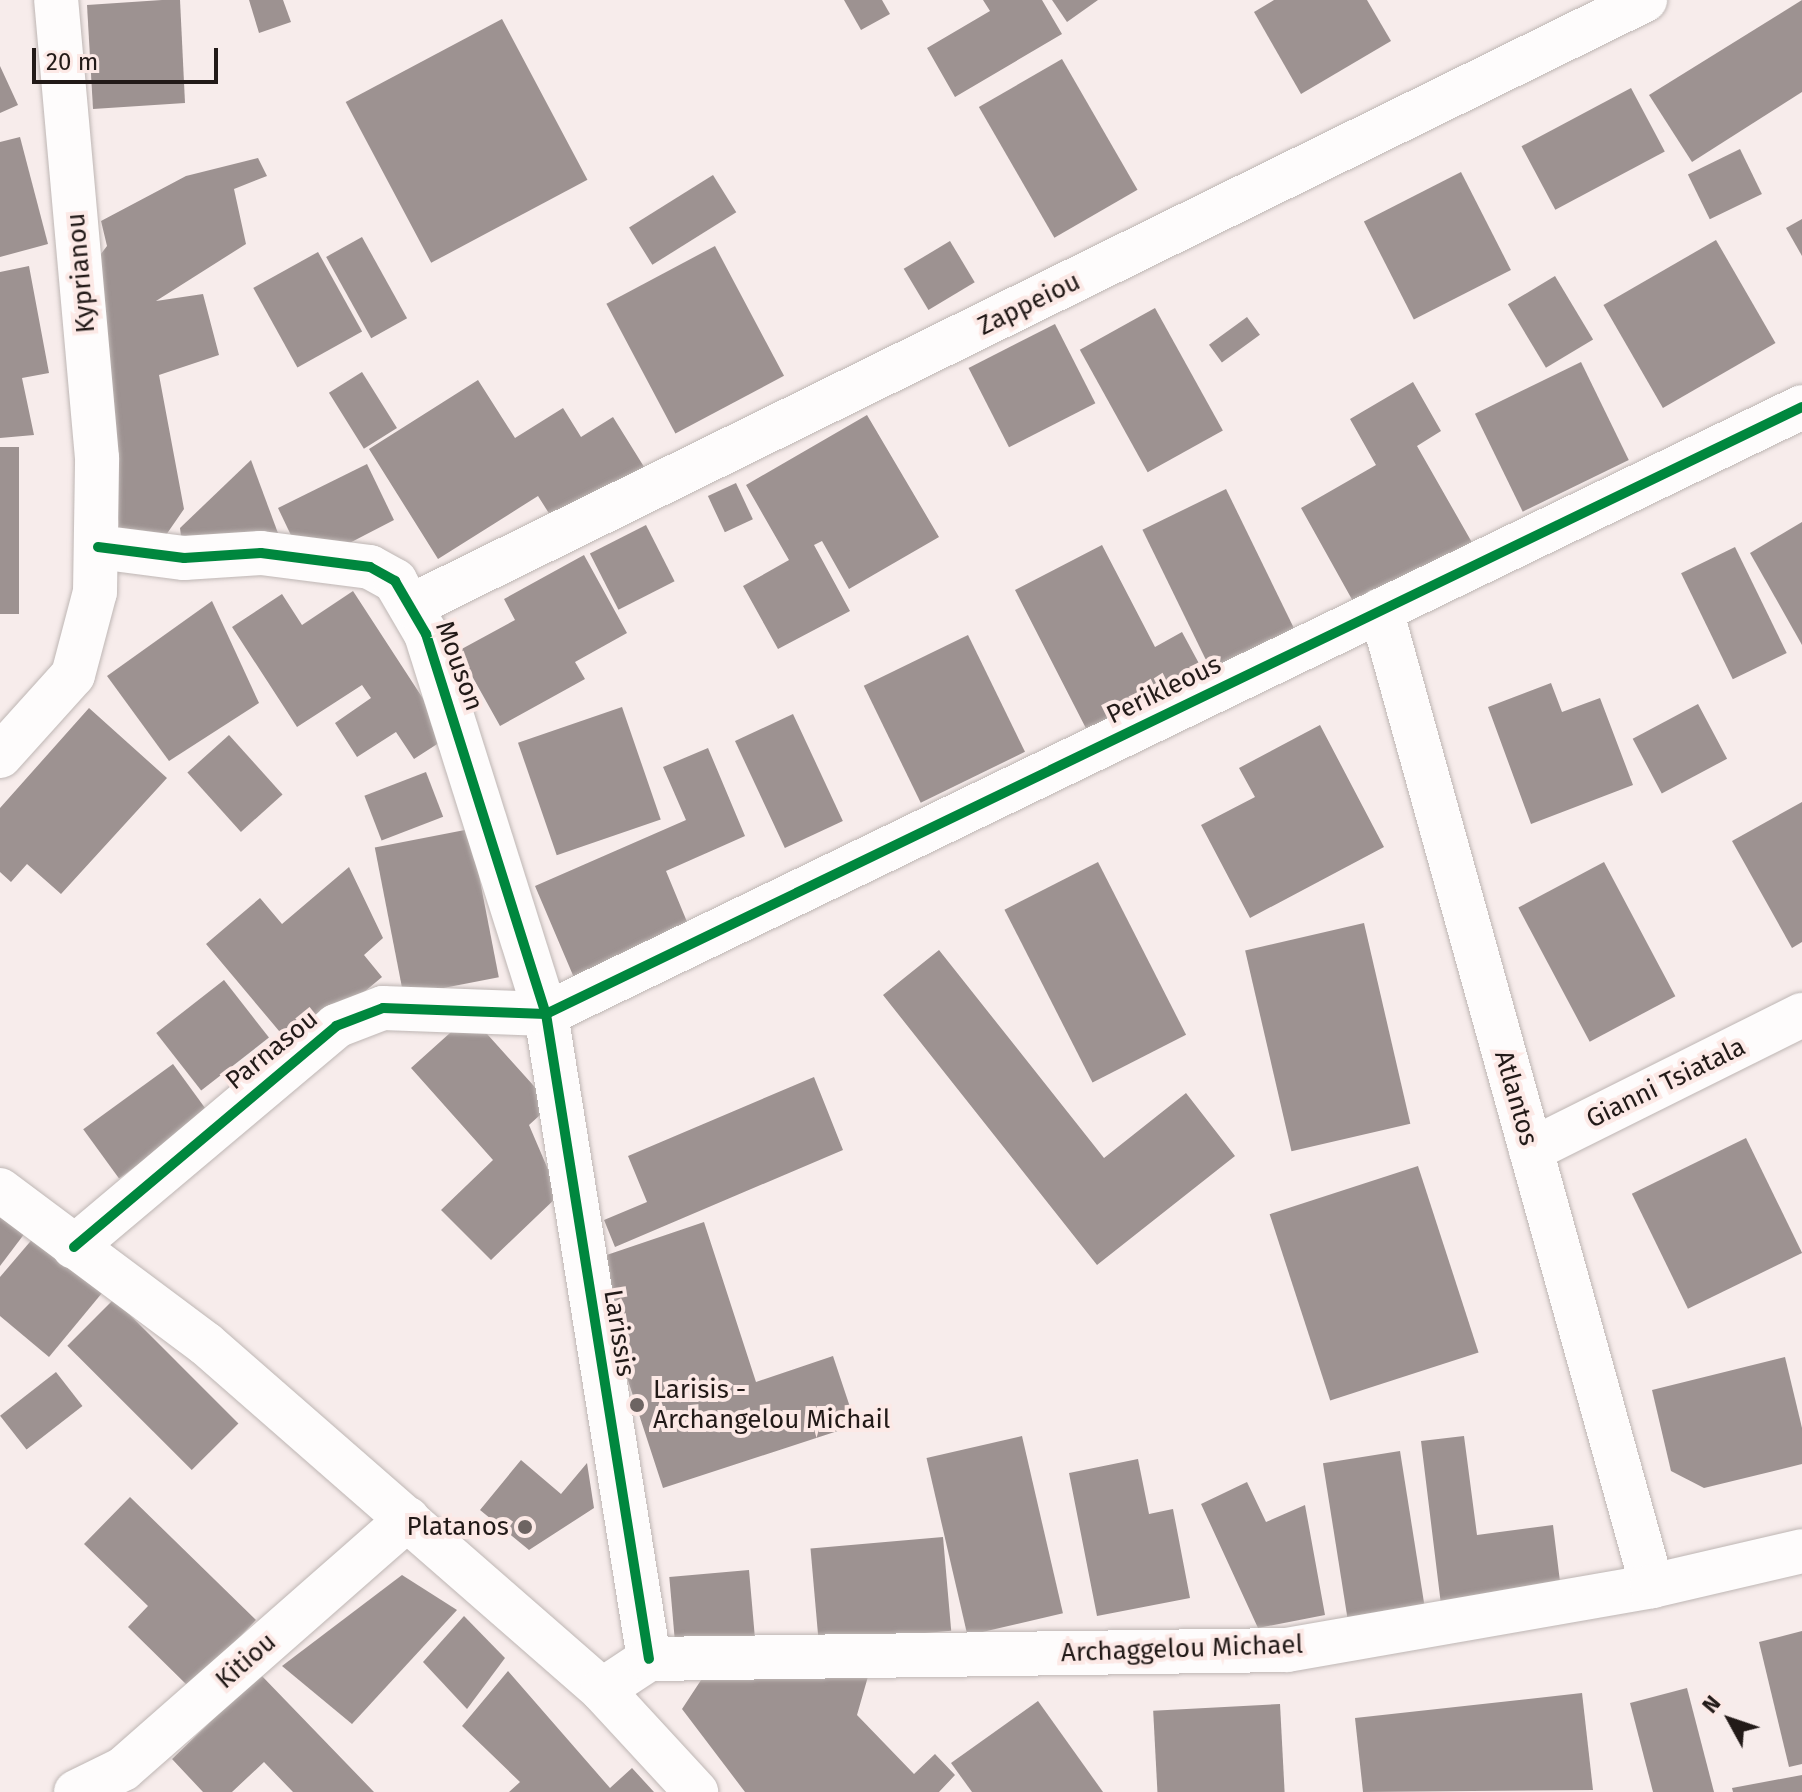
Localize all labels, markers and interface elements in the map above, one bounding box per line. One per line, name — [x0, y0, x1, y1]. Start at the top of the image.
scale bar — [36, 32, 222, 82]
text: 20 m — [46, 48, 98, 76]
street label: Kyprianou — [60, 212, 102, 334]
street label: Zappeiou — [973, 266, 1085, 342]
street label: Mouson — [428, 617, 490, 715]
street label: Perikleous — [1102, 649, 1226, 731]
street label: Parnasou — [220, 1003, 324, 1097]
street label: Gianni Tsiatala — [1581, 1031, 1751, 1135]
street label: Atlantos — [1488, 1047, 1544, 1149]
street label: Larissis — [597, 1287, 641, 1379]
place label: Larisis - Archangelou Michail — [653, 1374, 890, 1436]
marker: Larisis - Archangelou Michail — [628, 1396, 646, 1414]
place label: Platanos — [407, 1511, 509, 1543]
marker: Platanos — [516, 1518, 534, 1536]
street label: Kitiou — [209, 1626, 283, 1696]
street label: Archaggelou Michael — [1060, 1629, 1304, 1669]
north arrow — [1690, 1680, 1770, 1760]
text: N — [1696, 1690, 1726, 1719]

